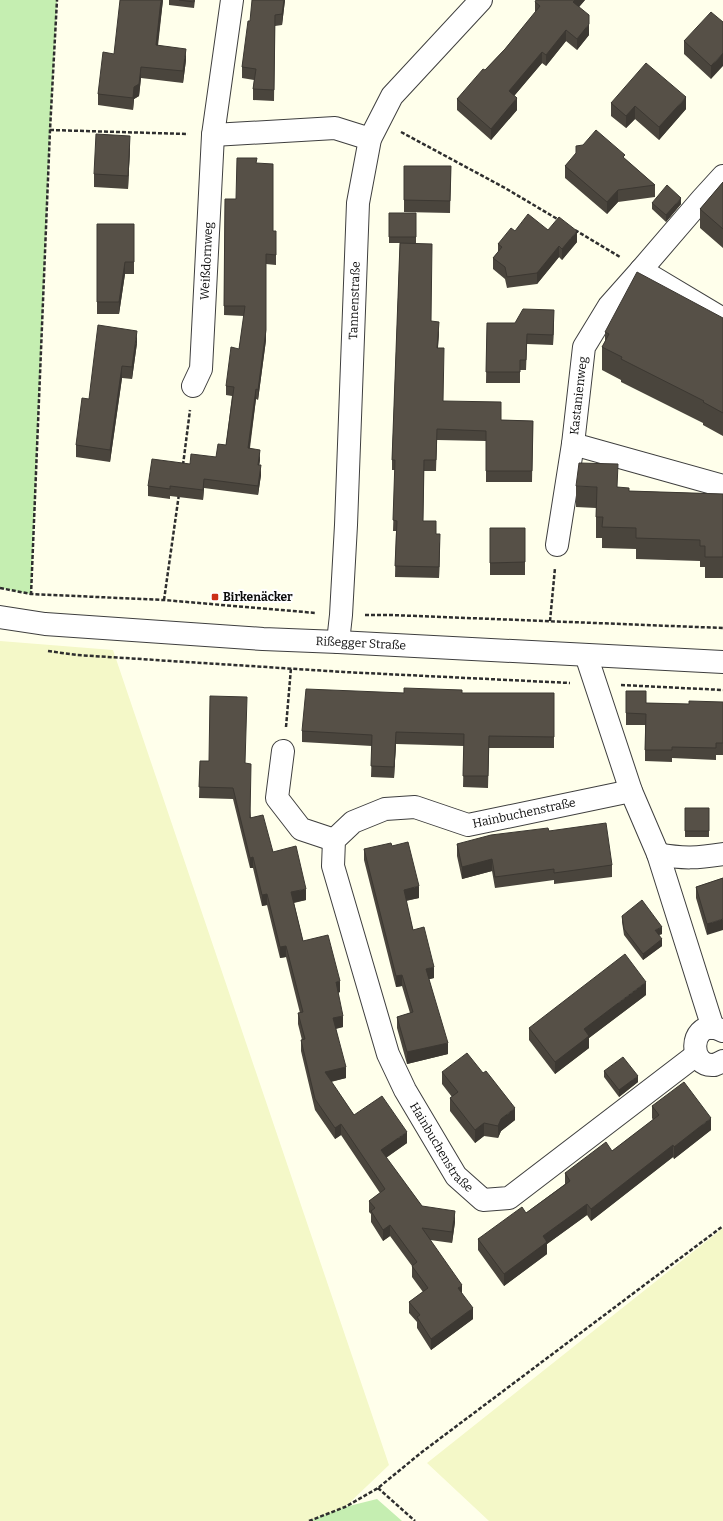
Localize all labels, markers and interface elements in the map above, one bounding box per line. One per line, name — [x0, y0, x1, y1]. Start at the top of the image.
street label: Weißdornweg — [198, 221, 216, 300]
street label: Tannenstraße — [346, 261, 363, 340]
street label: Kastanienweg — [567, 355, 590, 436]
place label: Birkenäcker — [223, 590, 293, 604]
marker: Birkenäcker — [210, 592, 220, 602]
street label: Rißegger Straße — [315, 634, 406, 653]
street label: Hainbuchenstraße — [471, 795, 577, 831]
street label: Hainbuchenstraße — [407, 1100, 476, 1195]

